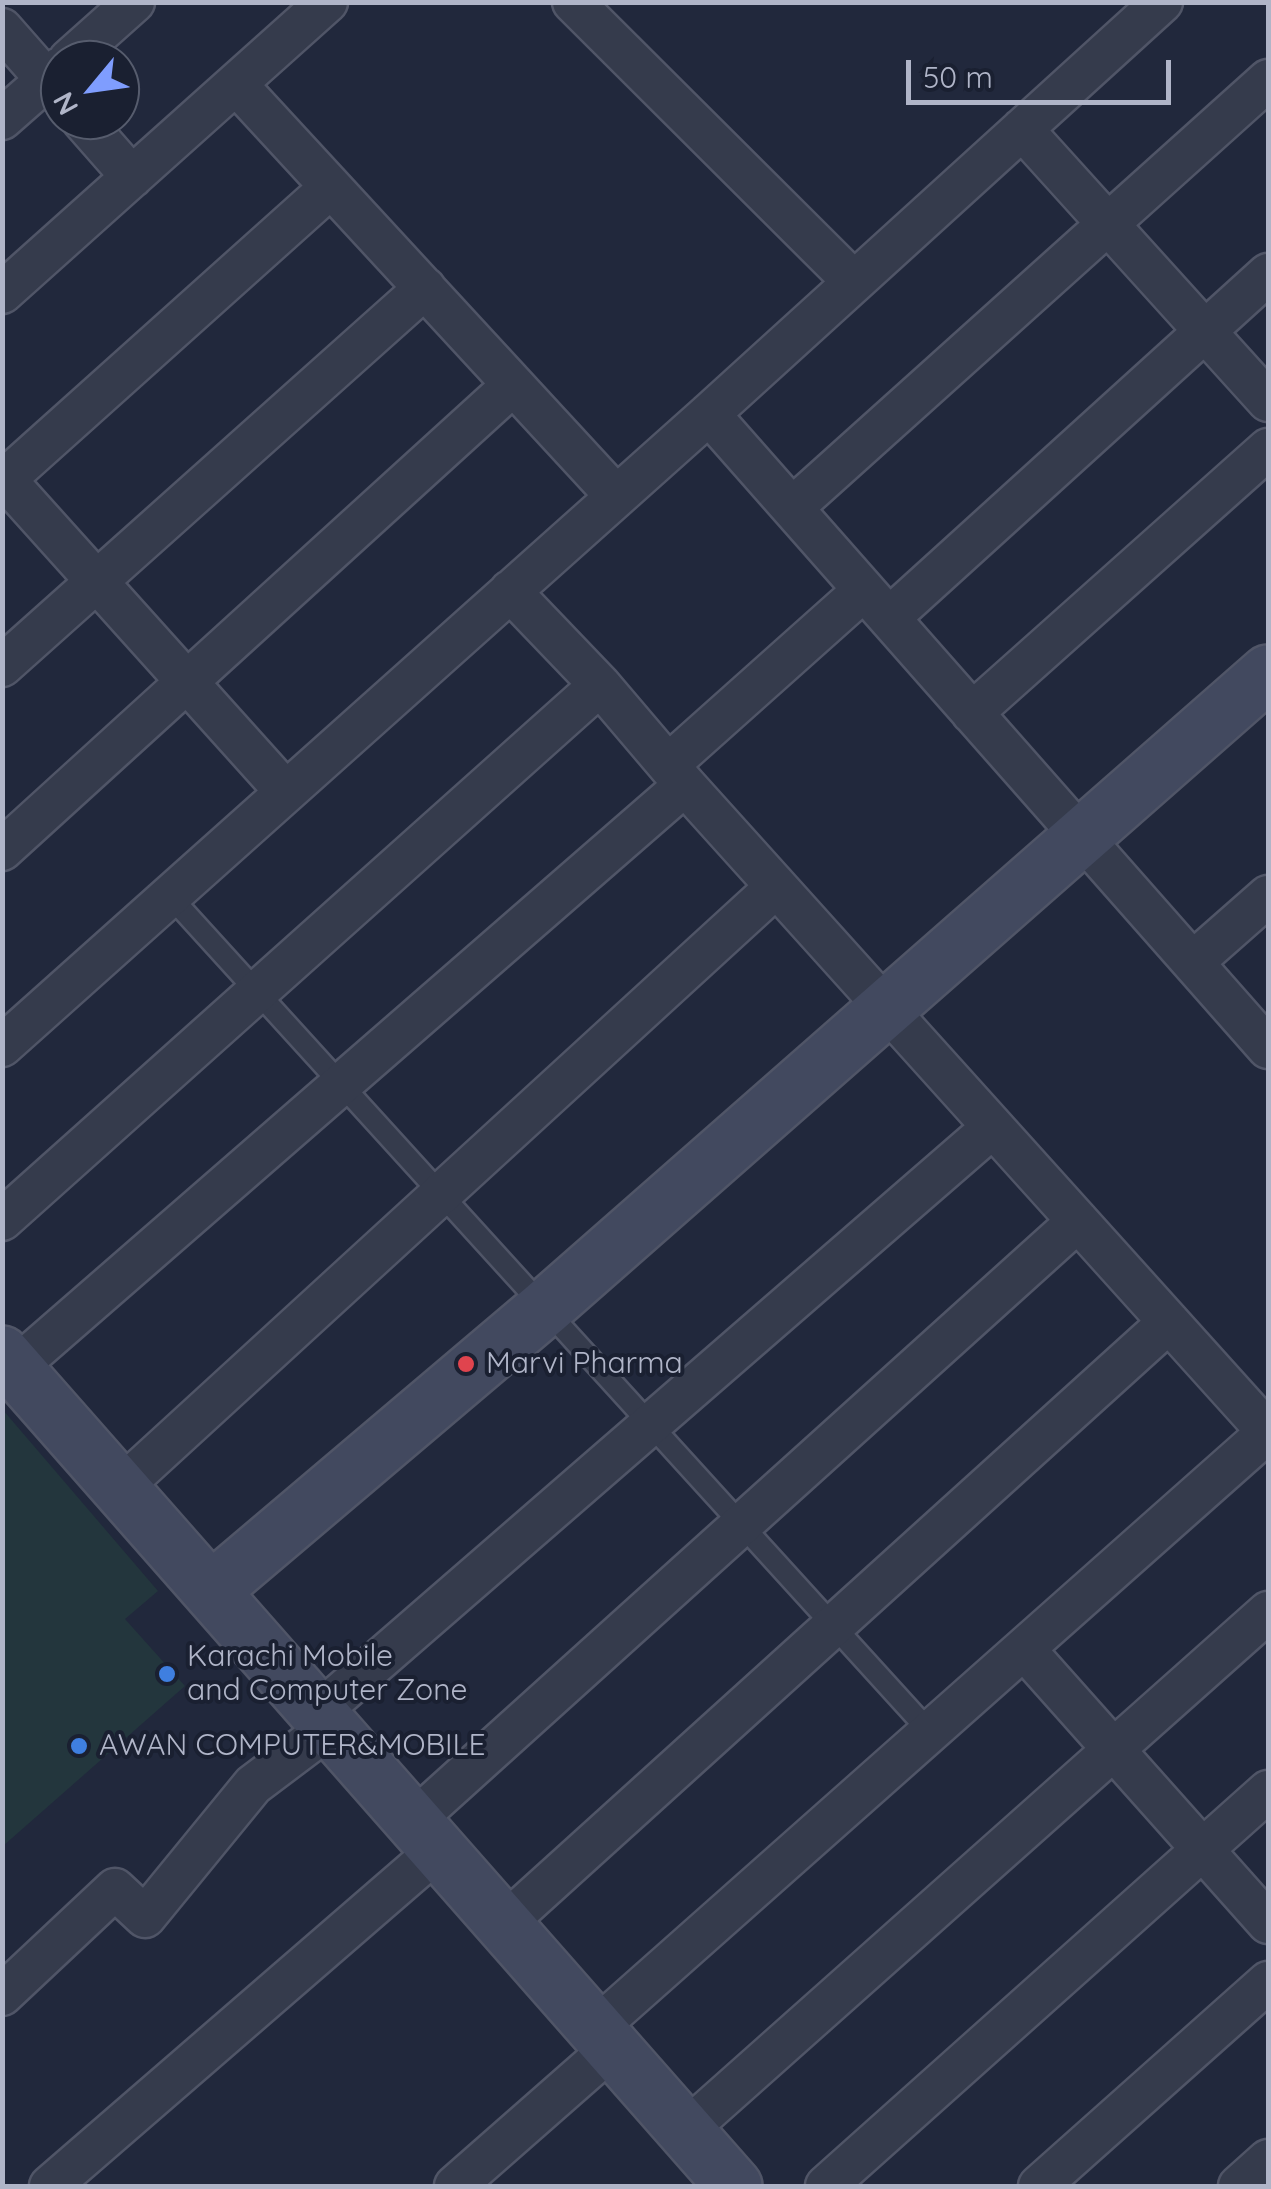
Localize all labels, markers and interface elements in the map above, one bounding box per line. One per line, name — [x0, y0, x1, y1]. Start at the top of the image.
north arrow — [40, 40, 140, 140]
scale bar — [911, 40, 1176, 102]
text: 50 m — [923, 58, 993, 96]
text: N — [45, 86, 85, 121]
place label: Marvi Pharma — [486, 1346, 683, 1382]
marker: Marvi Pharma — [455, 1353, 477, 1375]
place label: Karachi Mobile and Computer Zone — [187, 1639, 467, 1710]
marker: Karachi Mobile and Computer Zone — [156, 1663, 178, 1685]
place label: AWAN COMPUTER&MOBILE — [99, 1728, 486, 1764]
marker: AWAN COMPUTER&MOBILE — [68, 1735, 90, 1757]

